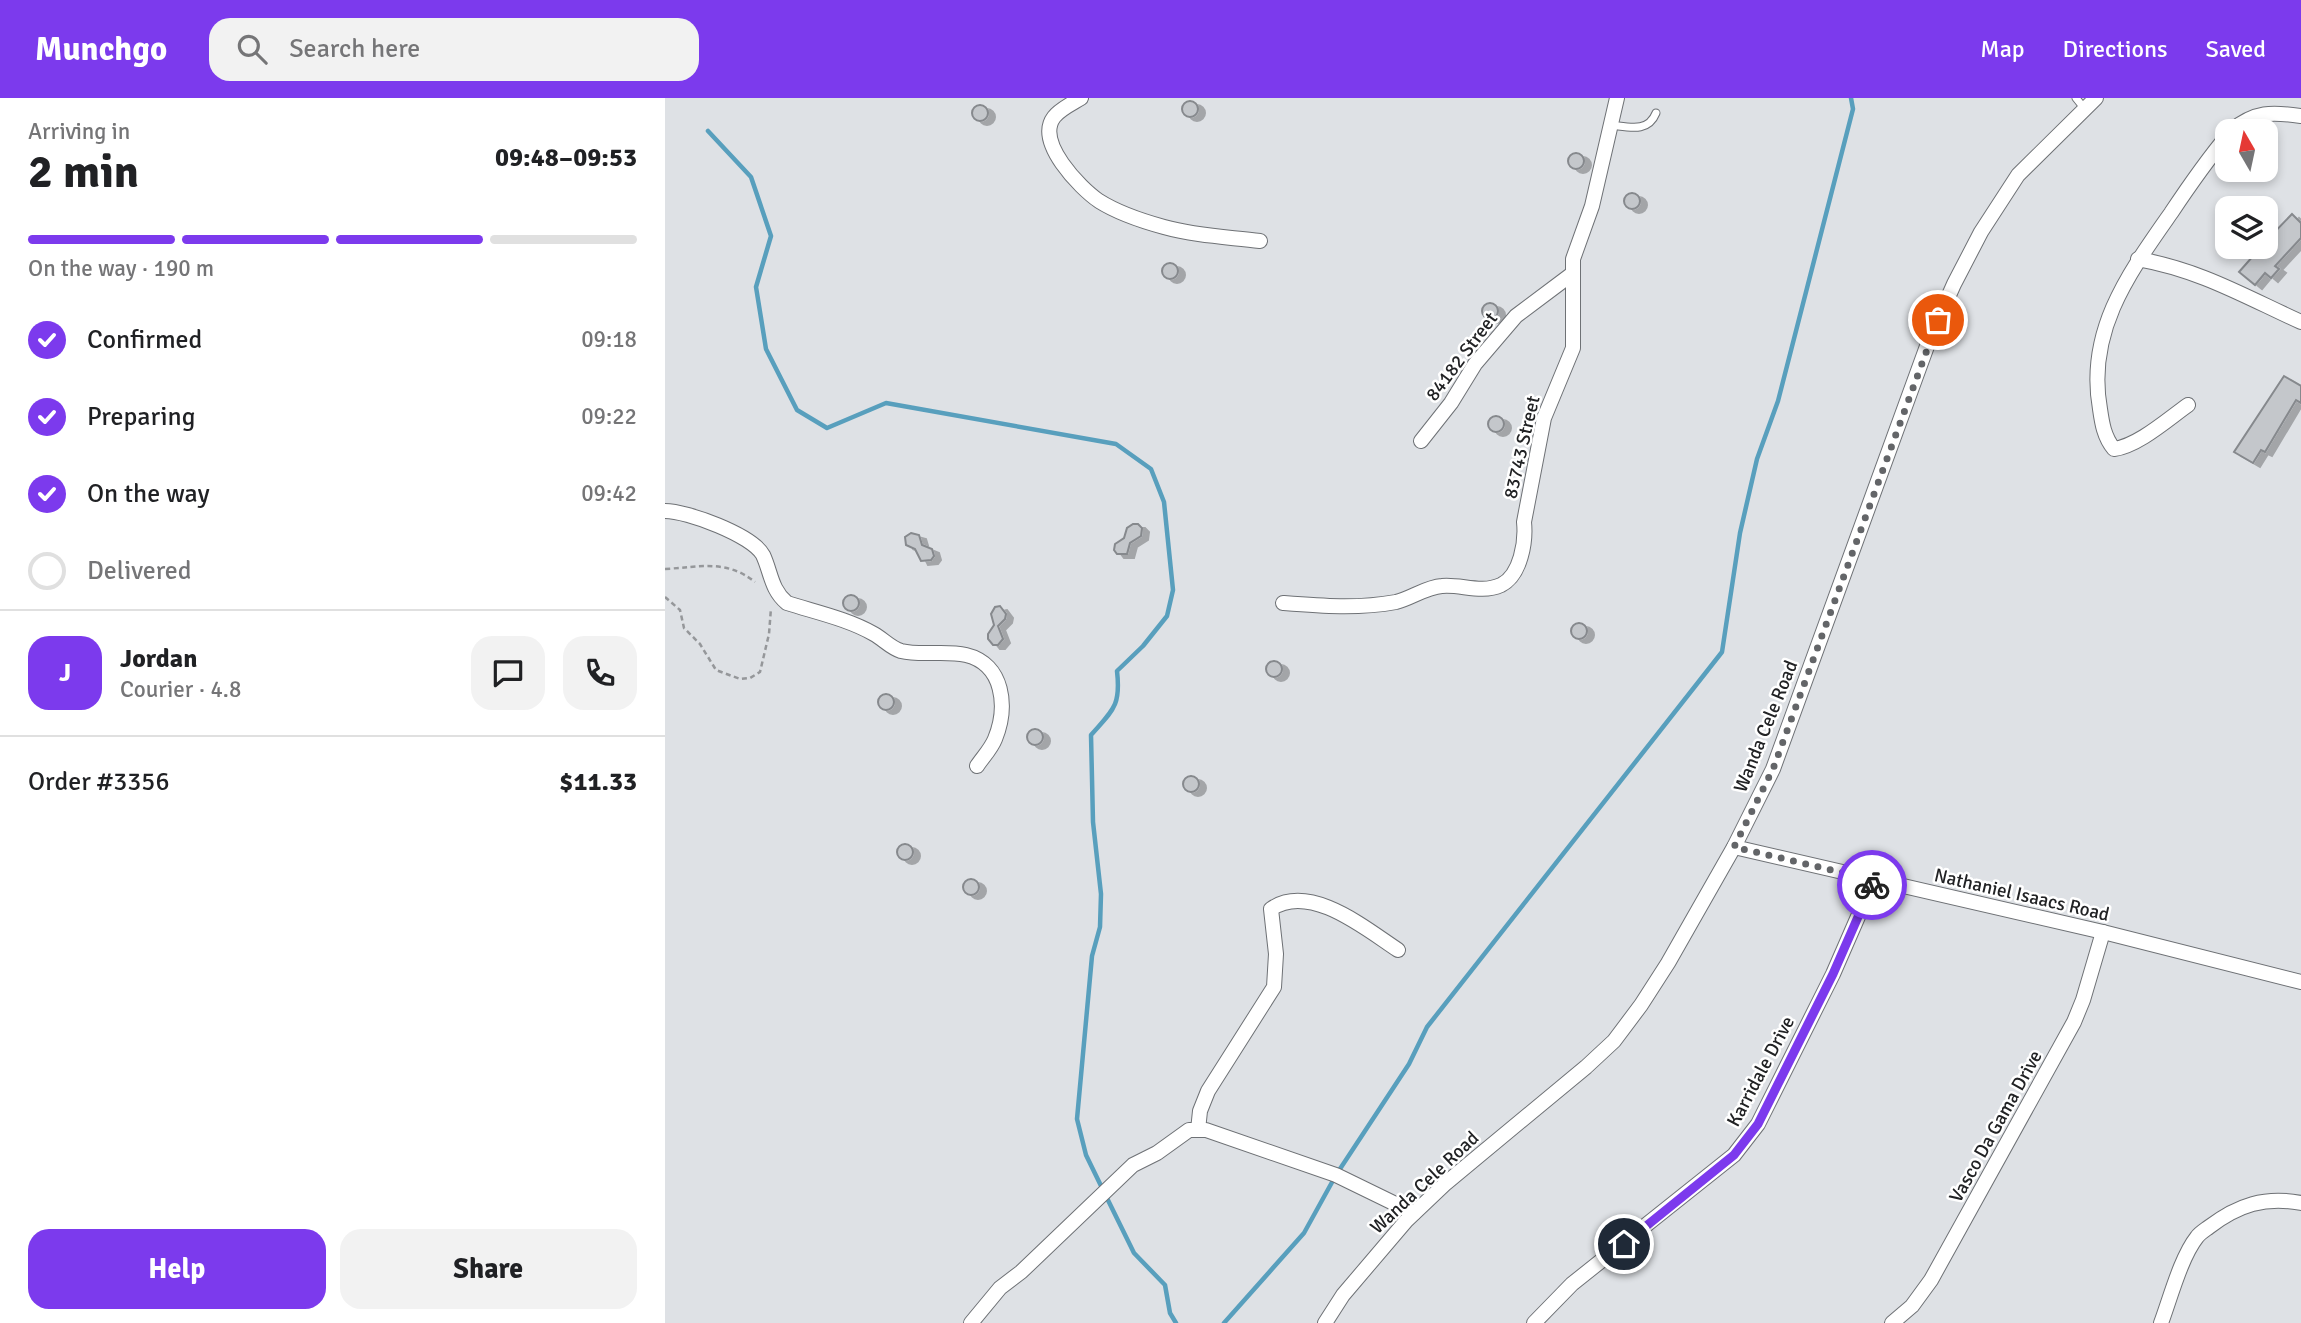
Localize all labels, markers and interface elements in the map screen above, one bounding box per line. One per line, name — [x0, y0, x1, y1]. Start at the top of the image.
search box — [209, 18, 699, 81]
text: Munchgo — [35, 29, 167, 70]
icon: search — [233, 30, 271, 68]
text: Search here — [289, 33, 420, 65]
text: Map — [1980, 34, 2025, 64]
text: Directions — [2063, 34, 2168, 64]
text: Saved — [2206, 34, 2266, 64]
text: Arriving in — [28, 117, 130, 146]
north arrow — [2215, 119, 2279, 182]
map controls — [2215, 119, 2278, 259]
text: 09:48–09:53 — [495, 142, 637, 174]
text: 2 min — [28, 144, 139, 200]
button: layers — [2215, 196, 2278, 259]
text: On the way · 190 m — [28, 254, 214, 283]
pin — [1908, 290, 1968, 350]
icon: bag — [1919, 301, 1957, 339]
street label: 84182 Street — [1421, 307, 1503, 406]
icon: check — [28, 321, 66, 359]
text: Confirmed — [87, 324, 202, 356]
text: 09:18 — [581, 325, 637, 354]
street label: 83743 Street — [1498, 393, 1546, 501]
icon: check — [28, 398, 66, 436]
text: Preparing — [87, 401, 195, 433]
text: 09:22 — [581, 402, 637, 431]
icon: check — [28, 475, 66, 513]
text: On the way — [87, 478, 210, 510]
text: 09:42 — [581, 479, 637, 508]
text: Delivered — [87, 555, 192, 587]
button: chat — [471, 636, 545, 710]
button: phone — [563, 636, 637, 710]
text: Jordan — [120, 643, 197, 675]
text: J — [59, 657, 71, 689]
street label: Wanda Cele Road — [1729, 657, 1803, 796]
text: Courier · 4.8 — [120, 675, 241, 704]
text: Order #3356 — [28, 766, 169, 798]
text: $11.33 — [559, 766, 637, 798]
courier — [1837, 850, 1907, 920]
street label: Nathaniel Isaacs Road — [1932, 863, 2112, 927]
icon: bike — [1853, 866, 1891, 904]
street label: Karridale Drive — [1722, 1012, 1800, 1131]
street label: Vasco Da Gama Drive — [1944, 1046, 2048, 1207]
street label: Wanda Cele Road — [1365, 1126, 1484, 1239]
pin — [1594, 1214, 1654, 1274]
icon: home — [1605, 1225, 1643, 1263]
button: Help — [28, 1229, 326, 1309]
button: Share — [340, 1229, 637, 1309]

